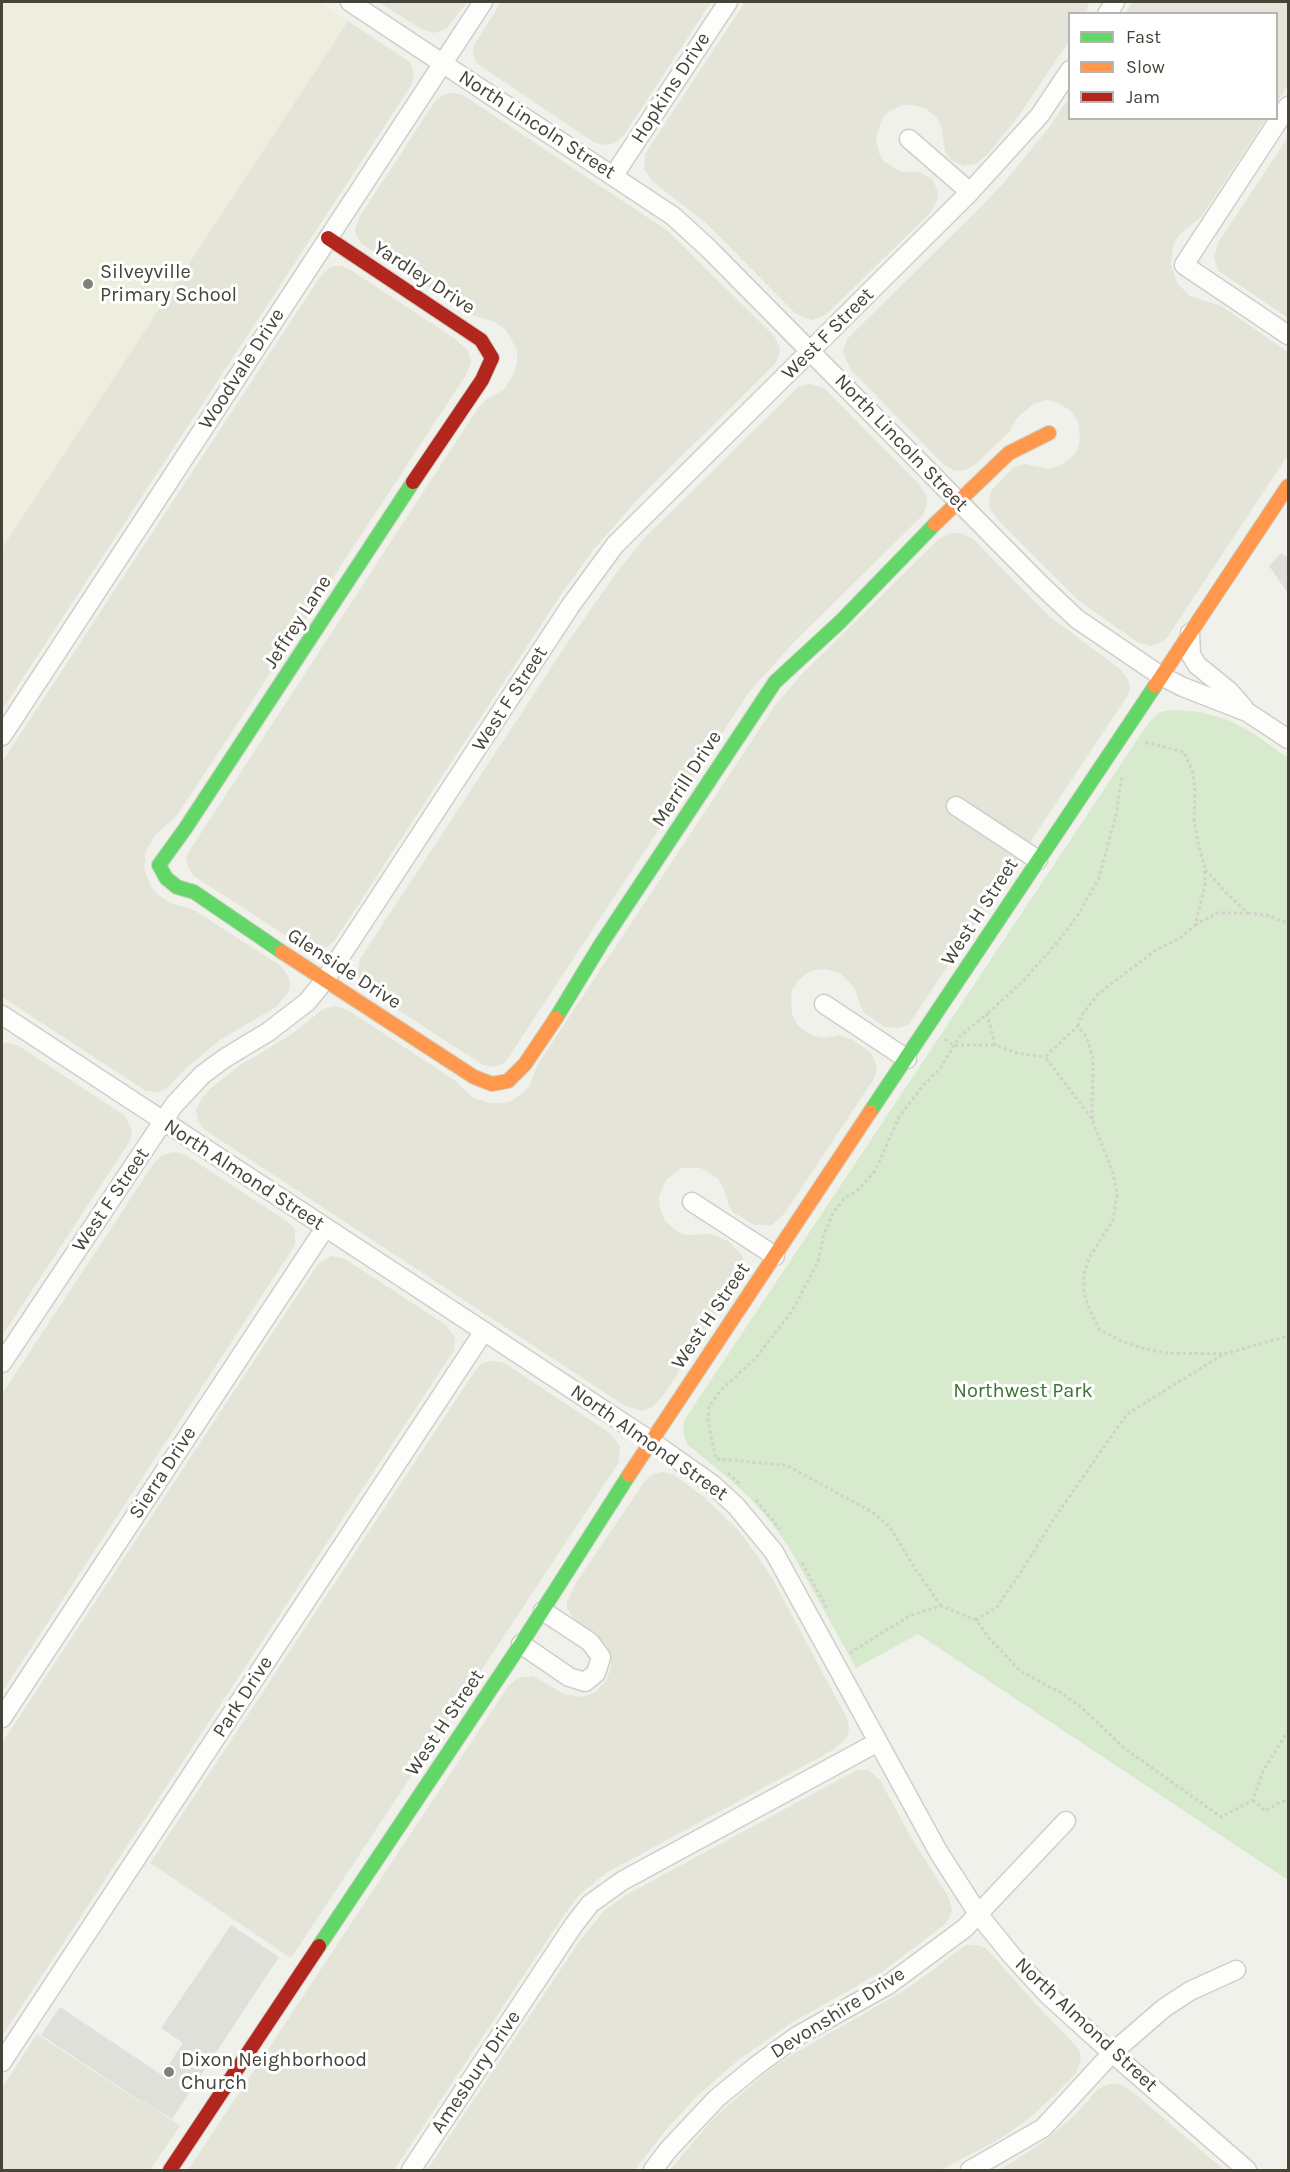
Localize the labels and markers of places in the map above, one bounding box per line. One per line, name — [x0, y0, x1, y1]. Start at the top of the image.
place label: Silveyville Primary School — [100, 260, 237, 307]
marker: Silveyville Primary School — [81, 277, 95, 291]
place label: Dixon Neighborhood Church — [181, 2048, 367, 2095]
marker: Dixon Neighborhood Church — [162, 2065, 176, 2079]

